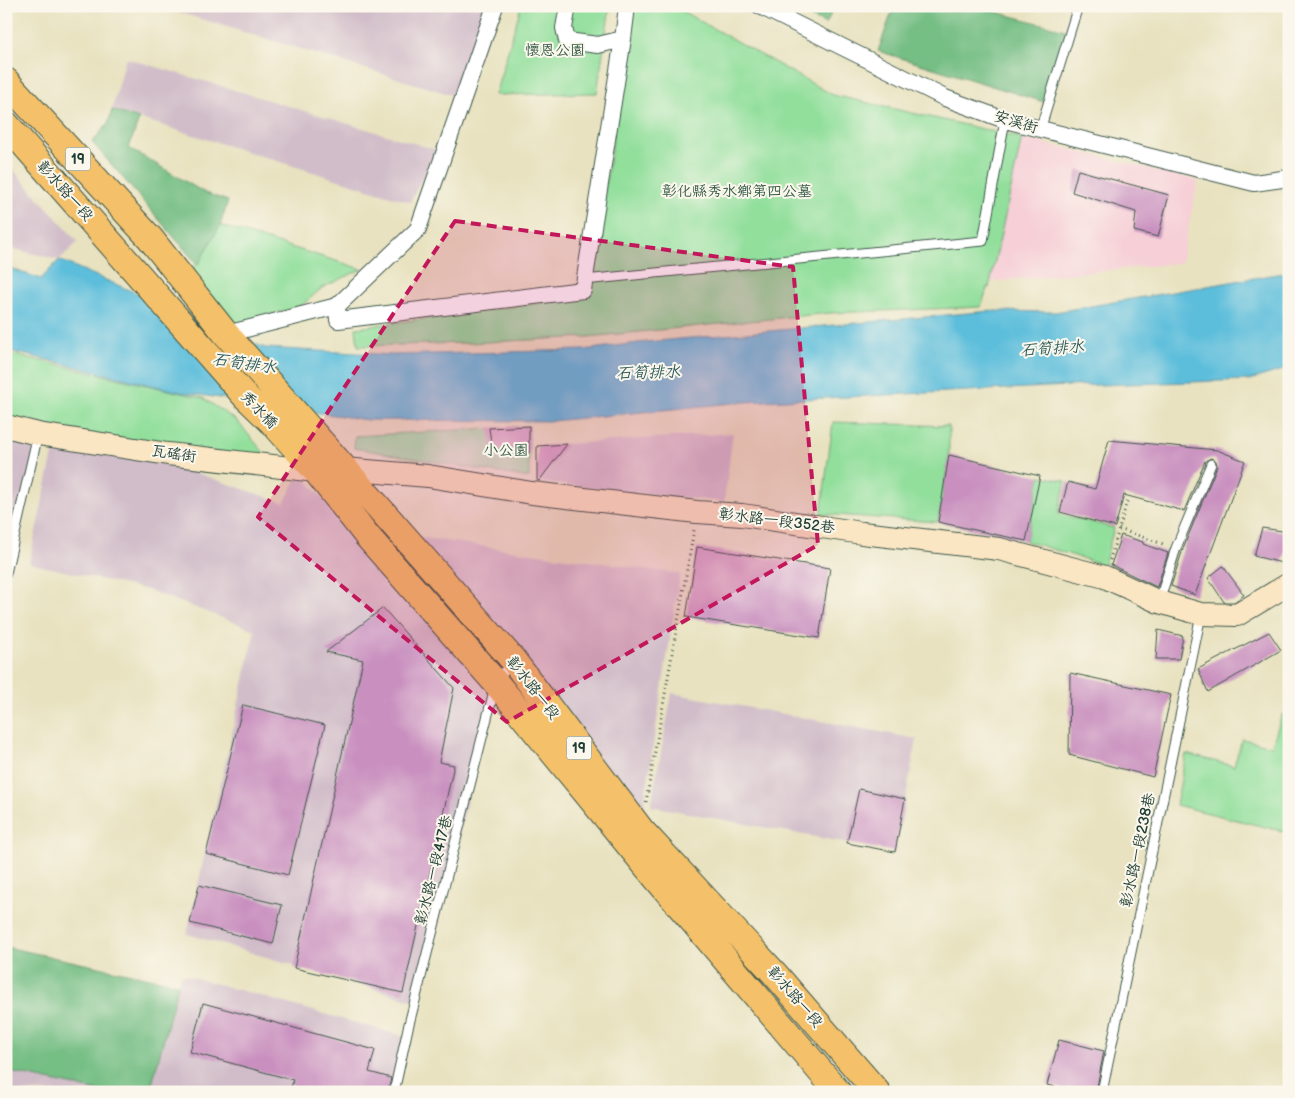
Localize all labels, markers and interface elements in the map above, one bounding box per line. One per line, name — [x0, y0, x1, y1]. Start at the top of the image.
park label: 懷恩公園 — [525, 41, 585, 60]
street label: 安溪街 — [992, 106, 1040, 138]
road number: 19 — [66, 148, 90, 170]
street label: 彰水路一段 — [33, 157, 97, 225]
park label: 彰化縣秀水鄉第四公墓 — [662, 182, 812, 201]
water label: 石筍排水 — [1019, 337, 1086, 361]
water label: 石筍排水 — [211, 350, 278, 378]
water label: 石筍排水 — [616, 362, 681, 384]
street label: 秀水橋 — [237, 387, 281, 433]
street label: 瓦磘街 — [150, 441, 198, 467]
park label: 小公園 — [483, 441, 529, 460]
street label: 彰水路一段352巷 — [718, 504, 836, 538]
street label: 彰水路一段 — [502, 653, 564, 723]
road number: 19 — [566, 736, 592, 760]
street label: 彰水路一段238巷 — [1117, 791, 1159, 909]
street label: 彰水路一段417巷 — [411, 813, 457, 927]
street label: 彰水路一段 — [763, 962, 827, 1032]

